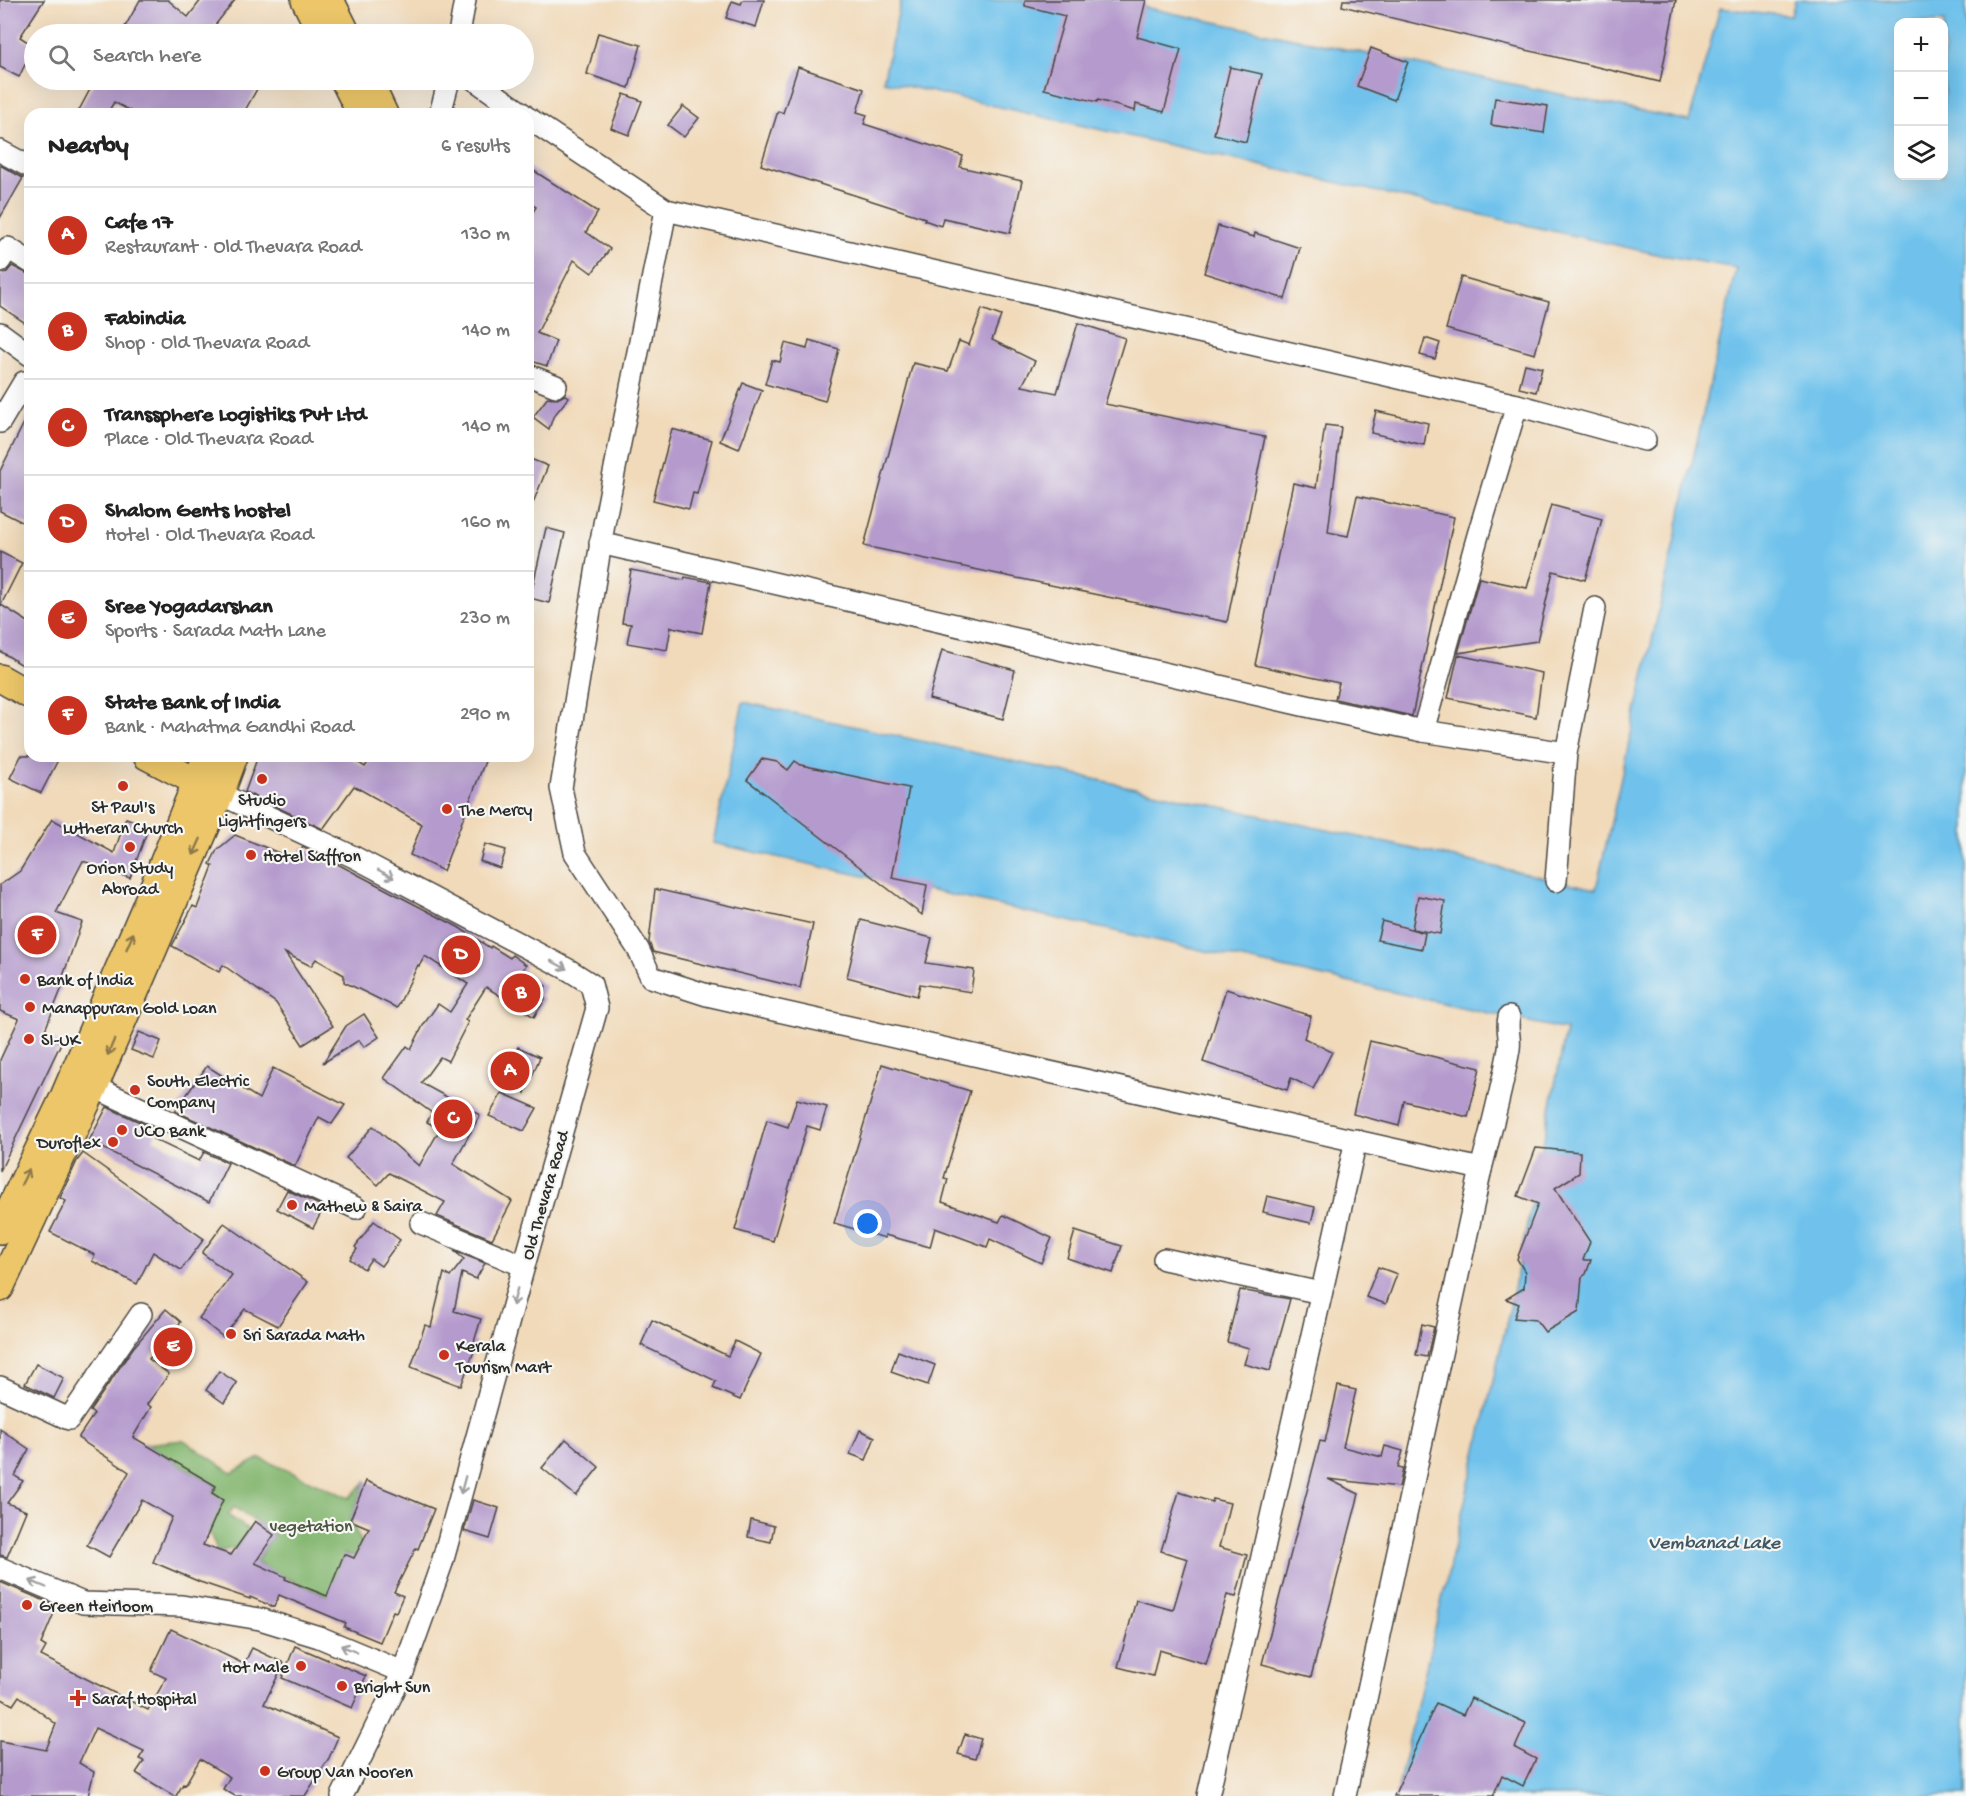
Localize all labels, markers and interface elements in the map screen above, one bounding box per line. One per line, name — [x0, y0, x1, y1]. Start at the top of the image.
map controls — [1894, 18, 1948, 180]
button: + — [1894, 18, 1948, 72]
search box — [24, 24, 534, 90]
icon: search — [45, 41, 78, 74]
text: Search here — [93, 44, 201, 70]
button: − — [1894, 72, 1948, 126]
button: layers — [1894, 126, 1948, 180]
text: Nearby — [48, 132, 129, 163]
text: 6 results — [441, 136, 510, 159]
text: Cafe 17 — [105, 211, 173, 237]
text: A — [62, 224, 73, 247]
text: 130 m — [461, 224, 510, 247]
text: Restaurant · Old Thevara Road — [105, 237, 362, 260]
text: Fabindia — [105, 307, 185, 333]
text: B — [62, 320, 73, 343]
text: 140 m — [462, 320, 510, 343]
text: Shop · Old Thevara Road — [105, 333, 309, 356]
text: Transsphere Logistiks Pvt Ltd — [105, 403, 366, 429]
text: C — [62, 416, 73, 439]
text: 140 m — [462, 416, 510, 439]
text: Place · Old Thevara Road — [105, 429, 313, 452]
text: Shalom Gents hostel — [105, 499, 291, 525]
text: D — [61, 512, 74, 535]
text: 160 m — [461, 512, 510, 535]
text: Hotel · Old Thevara Road — [105, 525, 314, 548]
text: Sree Yogadarshan — [105, 595, 273, 621]
text: E — [61, 608, 74, 631]
text: 230 m — [460, 608, 510, 631]
text: Sports · Sarada Math Lane — [105, 621, 326, 644]
text: State Bank of India — [105, 691, 280, 717]
text: F — [62, 704, 73, 727]
text: 290 m — [460, 704, 510, 727]
text: Bank · Mahatma Gandhi Road — [105, 717, 354, 740]
marker: Studio Lightfingers — [255, 772, 269, 786]
marker: St Paul's Lutheran Church — [116, 779, 130, 793]
place label: Studio Lightfingers — [218, 791, 307, 833]
place label: St Paul's Lutheran Church — [63, 798, 184, 840]
place label: The Mercy — [458, 801, 532, 822]
marker: The Mercy — [440, 802, 454, 816]
one-way arrow — [190, 838, 202, 856]
marker: Orion Study Abroad — [123, 840, 137, 854]
place label: Hotel Saffron — [263, 847, 362, 868]
marker: Hotel Saffron — [244, 848, 258, 862]
place label: Orion Study Abroad — [87, 859, 174, 901]
one-way arrow — [377, 869, 395, 880]
pin: F — [18, 912, 57, 958]
pin: D — [442, 932, 480, 978]
one-way arrow — [125, 933, 136, 951]
one-way arrow — [550, 959, 567, 971]
pin: B — [502, 970, 540, 1016]
place label: Bank of India — [36, 971, 134, 992]
marker: Bank of India — [18, 972, 32, 986]
place label: Manappuram Gold Loan — [42, 999, 217, 1020]
marker: Manappuram Gold Loan — [23, 1000, 37, 1014]
place label: SI-UK — [41, 1031, 82, 1052]
marker: SI-UK — [22, 1032, 36, 1046]
one-way arrow — [104, 1038, 116, 1056]
pin: A — [490, 1048, 530, 1094]
place label: South Electric Company — [147, 1072, 250, 1114]
marker: South Electric Company — [128, 1083, 142, 1097]
pin: C — [434, 1096, 472, 1142]
place label: UCO Bank — [134, 1122, 207, 1143]
marker: UCO Bank — [115, 1123, 129, 1137]
street label: Old Thevara Road — [518, 1127, 575, 1263]
place label: Duroflex — [36, 1134, 102, 1155]
marker: Duroflex — [106, 1135, 120, 1149]
one-way arrow — [20, 1168, 32, 1186]
place label: Mathew & Saira — [304, 1197, 423, 1218]
marker: Mathew & Saira — [285, 1198, 299, 1212]
your location — [853, 1209, 882, 1238]
one-way arrow — [509, 1288, 520, 1307]
pin: E — [154, 1324, 192, 1370]
place label: Sri Sarada Math — [243, 1326, 365, 1347]
marker: Sri Sarada Math — [224, 1327, 238, 1341]
place label: Kerala Tourism Mart — [455, 1337, 553, 1379]
marker: Kerala Tourism Mart — [437, 1348, 451, 1362]
one-way arrow — [457, 1476, 469, 1495]
park label: vegetation — [269, 1517, 353, 1538]
water label: Vembanad Lake — [1648, 1533, 1781, 1556]
one-way arrow — [29, 1578, 47, 1589]
place label: Green Heirloom — [39, 1597, 154, 1618]
marker: Green Heirloom — [20, 1598, 34, 1612]
one-way arrow — [340, 1643, 358, 1654]
place label: Hot Male — [222, 1658, 290, 1679]
marker: Hot Male — [294, 1659, 308, 1673]
place label: Bright Sun — [353, 1678, 431, 1699]
marker: Bright Sun — [335, 1679, 349, 1693]
marker: Saraf Hospital — [69, 1689, 87, 1707]
place label: Saraf Hospital — [92, 1690, 197, 1711]
place label: Group Van Nooren — [277, 1763, 414, 1784]
marker: Group Van Nooren — [258, 1764, 272, 1778]

